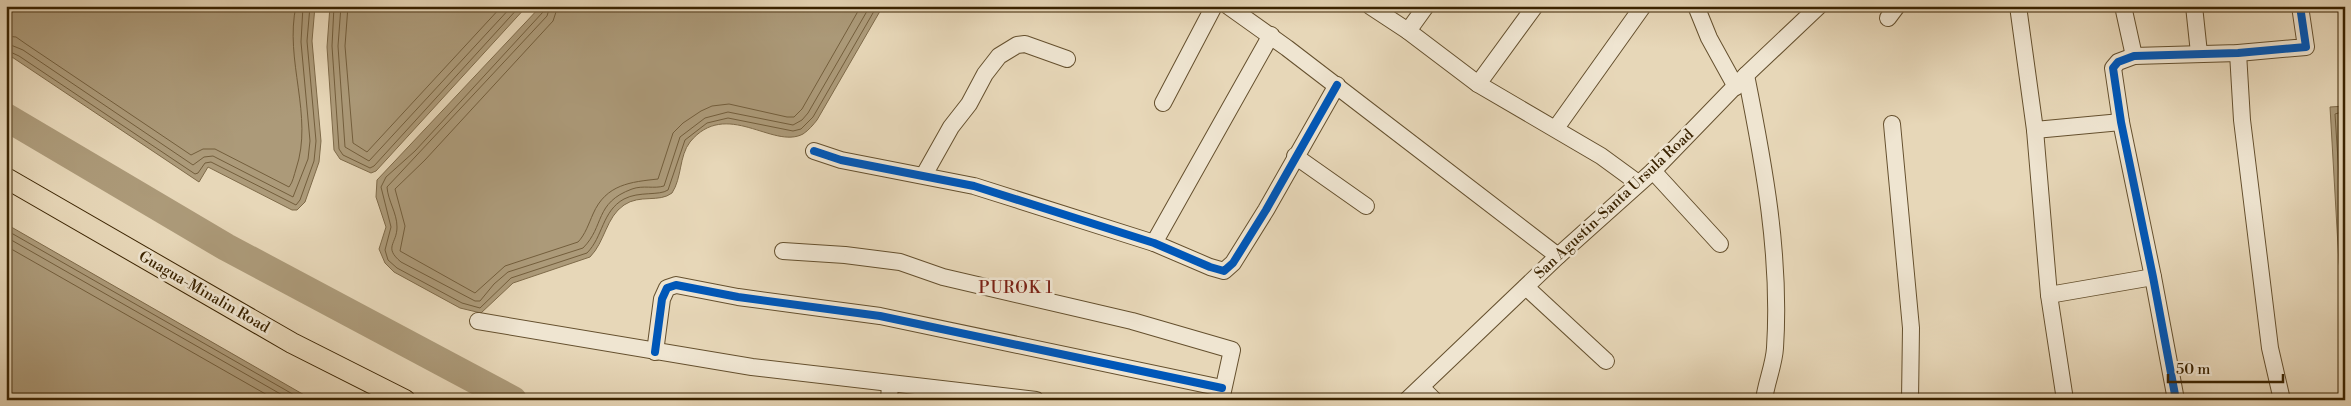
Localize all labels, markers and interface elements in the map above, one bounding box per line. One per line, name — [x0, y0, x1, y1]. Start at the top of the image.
street label: San Agustin-Santa Ursula Road — [1530, 125, 1698, 283]
street label: Guagua-Minalin Road — [135, 247, 273, 337]
district label: PUROK 1 — [978, 278, 1054, 298]
scale bar — [2168, 351, 2284, 383]
text: 50 m — [2176, 360, 2210, 379]

